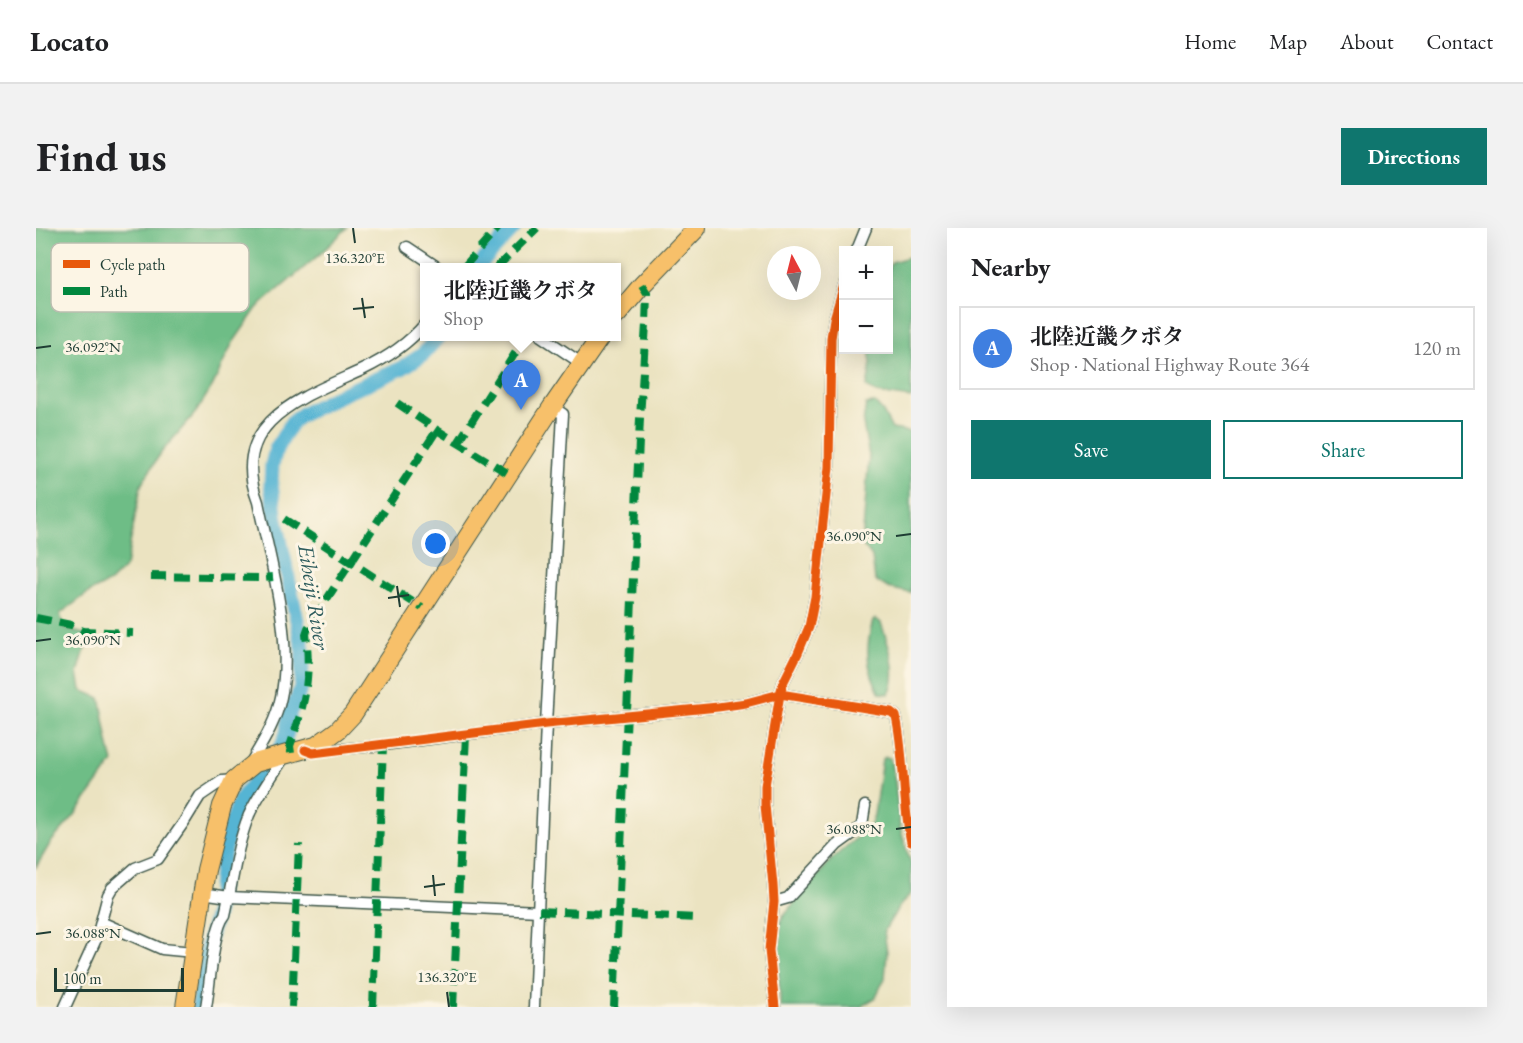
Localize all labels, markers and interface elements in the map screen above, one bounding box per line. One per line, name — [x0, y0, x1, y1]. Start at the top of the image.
text: Locato — [30, 23, 109, 59]
text: Home — [1184, 28, 1236, 55]
text: Map — [1269, 28, 1307, 55]
text: About — [1340, 28, 1393, 55]
text: Contact — [1426, 28, 1493, 55]
button: Directions — [1341, 128, 1487, 185]
text: Find us — [36, 129, 167, 184]
legend — [51, 243, 249, 312]
north arrow — [767, 246, 821, 300]
map controls — [839, 246, 893, 354]
button: + — [839, 246, 893, 300]
text: 136.320°E — [325, 248, 385, 267]
text: Nearby — [971, 250, 1051, 284]
text: Cycle path — [100, 254, 165, 275]
popup — [420, 263, 621, 341]
text: 北陸近畿クボタ — [443, 276, 598, 305]
text: Path — [100, 281, 128, 302]
button: − — [839, 300, 893, 354]
text: Shop — [443, 305, 483, 331]
text: 北陸近畿クボタ — [1030, 322, 1184, 351]
text: A — [985, 335, 1000, 361]
text: 120 m — [1413, 335, 1461, 361]
text: 36.092°N — [65, 337, 121, 356]
text: Shop · National Highway Route 364 — [1030, 351, 1309, 377]
pin: A — [502, 360, 540, 410]
button: Save — [971, 420, 1211, 479]
button: Share — [1223, 420, 1463, 479]
text: 36.090°N — [826, 526, 882, 545]
your location — [421, 529, 450, 558]
water label: Eiheiji River — [291, 541, 337, 653]
text: 36.090°N — [65, 630, 121, 649]
text: 36.088°N — [826, 819, 882, 838]
text: 36.088°N — [65, 923, 121, 942]
scale bar — [54, 965, 184, 992]
text: 136.320°E — [417, 967, 477, 986]
text: 100 m — [63, 968, 102, 989]

